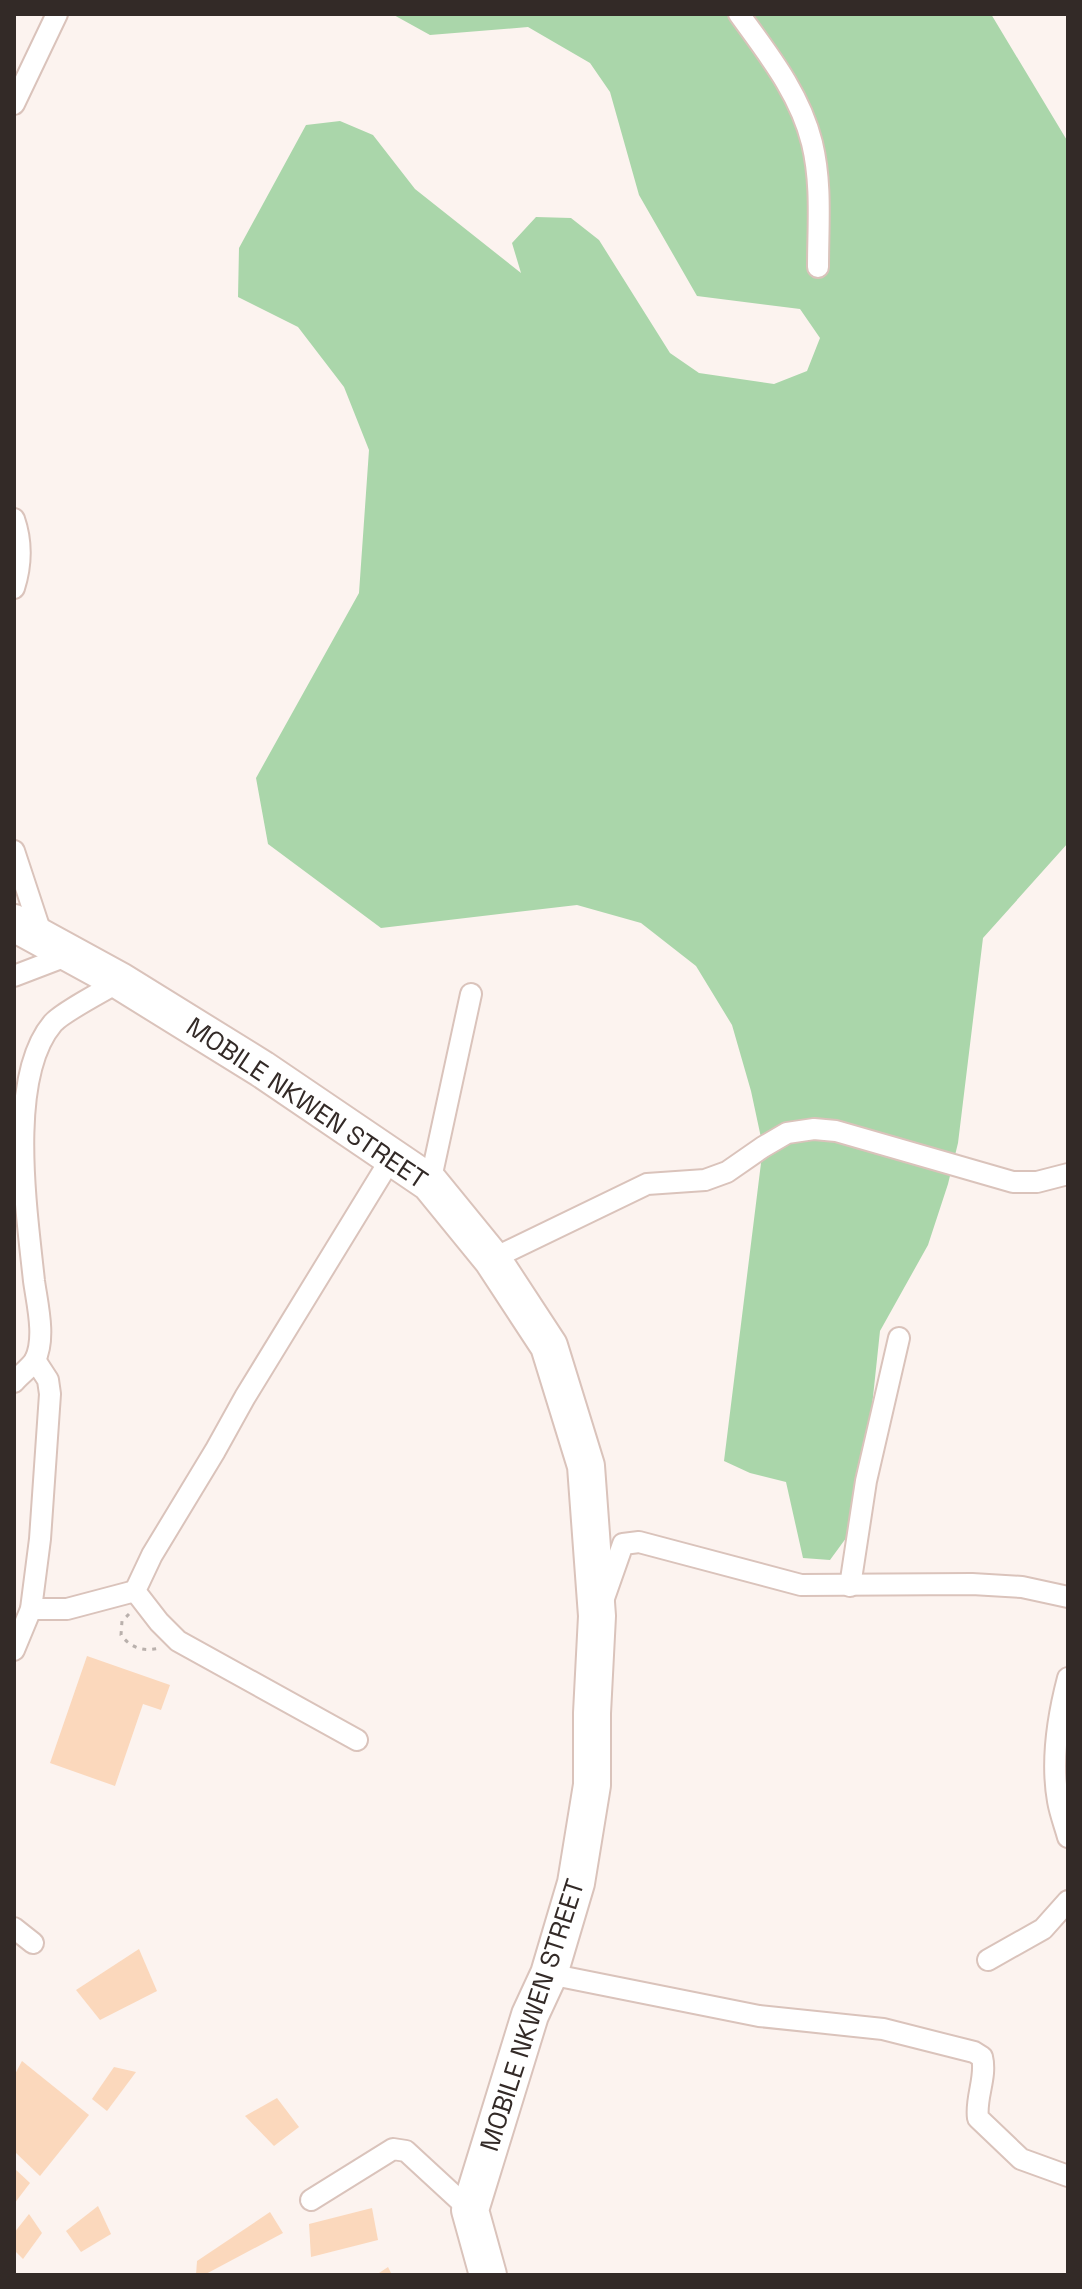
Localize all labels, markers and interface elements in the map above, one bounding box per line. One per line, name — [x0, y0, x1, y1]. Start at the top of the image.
street label: MOBILE NKWEN STREET — [180, 1009, 434, 1197]
street label: MOBILE NKWEN STREET — [472, 1875, 592, 2155]

